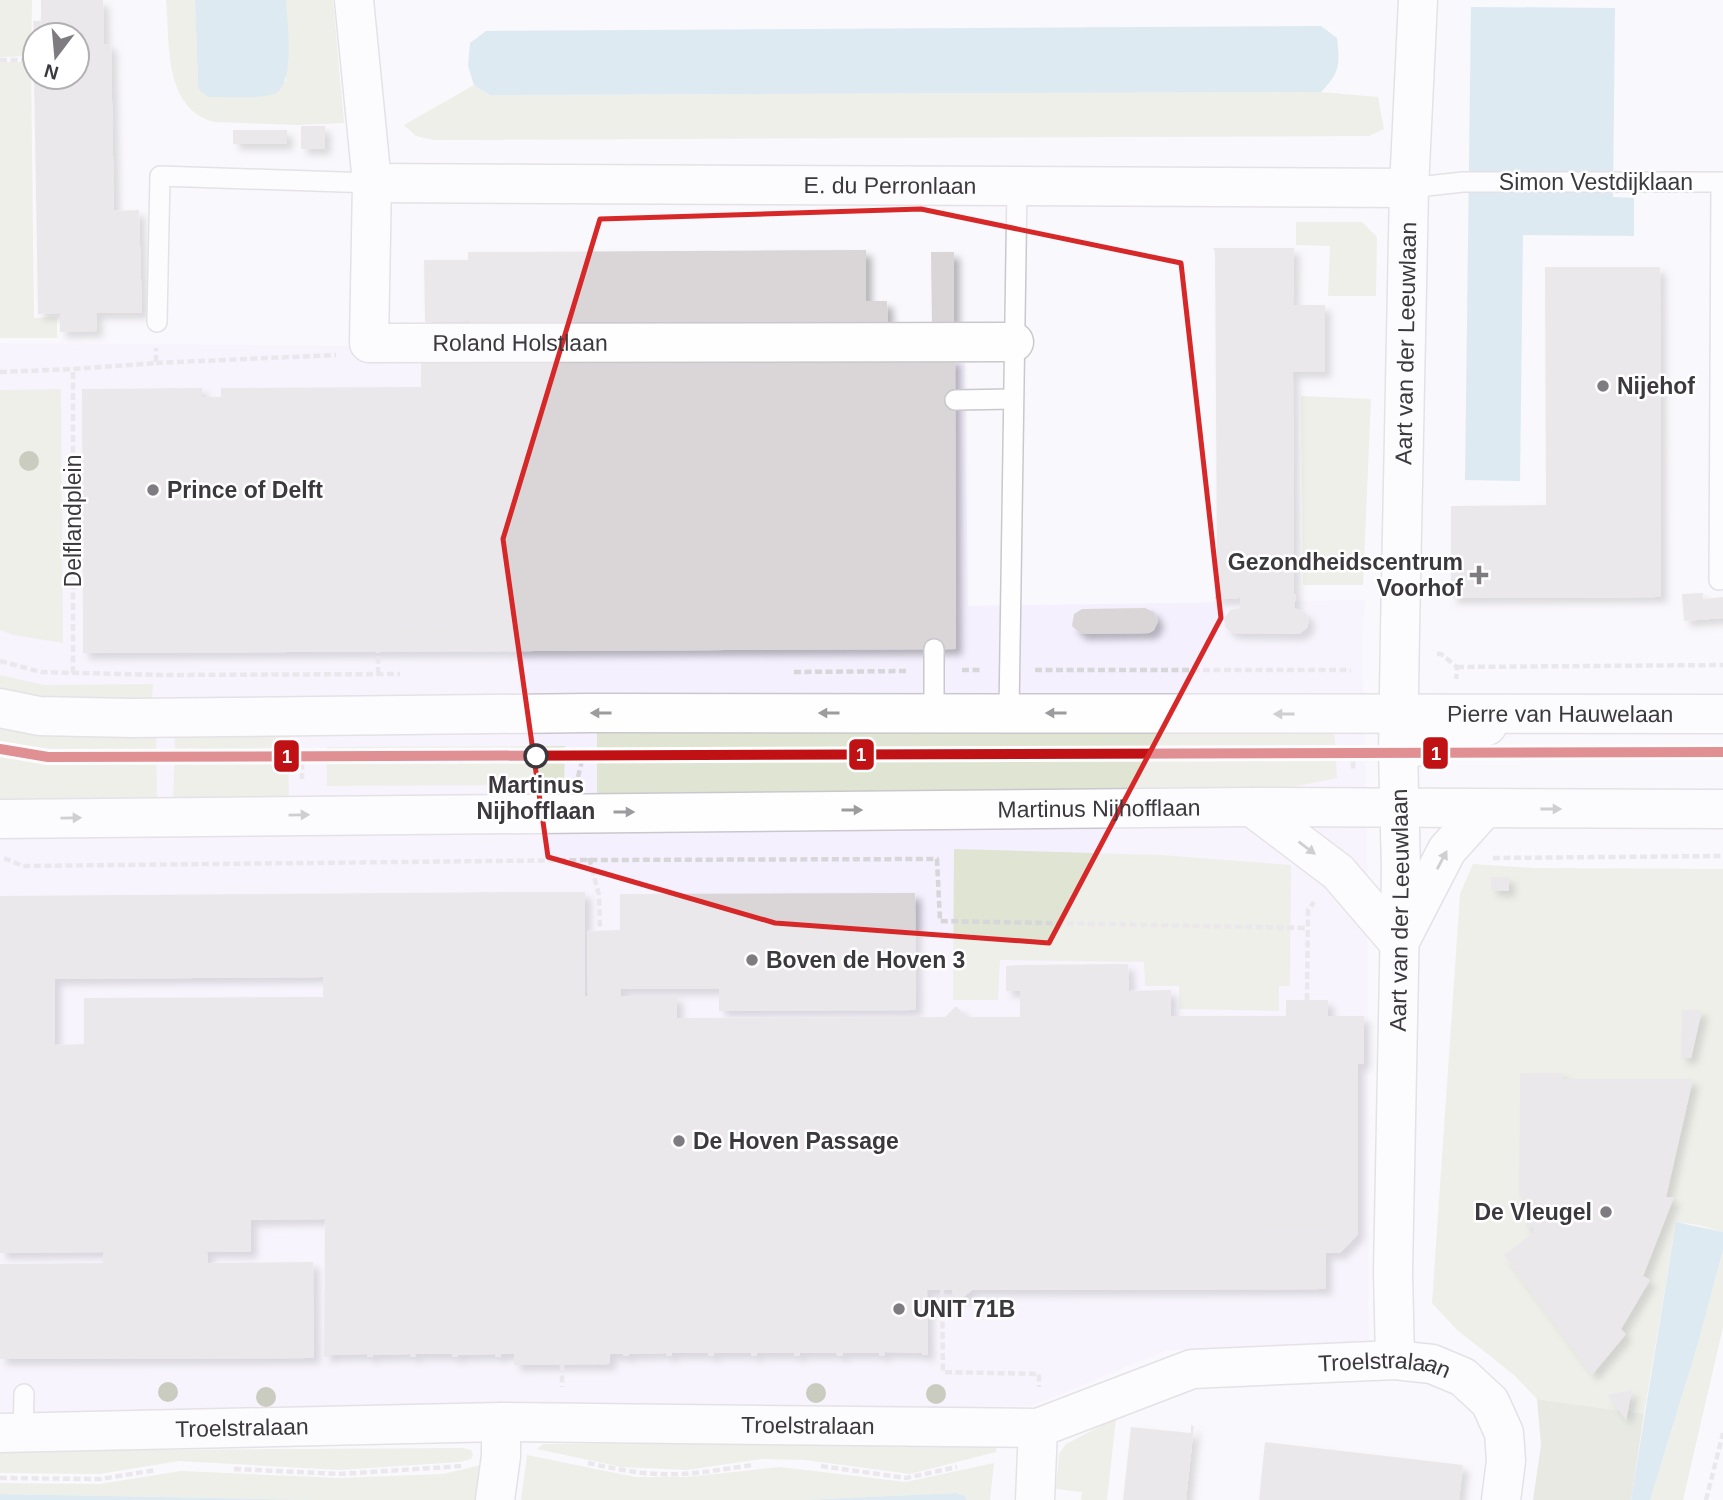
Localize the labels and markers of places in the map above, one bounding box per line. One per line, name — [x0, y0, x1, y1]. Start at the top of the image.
place label: Nijehof — [1617, 373, 1695, 399]
marker: Nijehof — [1595, 378, 1611, 394]
place label: Prince of Delft — [167, 477, 323, 503]
marker: Prince of Delft — [145, 482, 161, 498]
place label: Gezondheidscentrum Voorhof — [1228, 549, 1463, 601]
marker: Gezondheidscentrum Voorhof — [1469, 565, 1489, 585]
marker: Martinus Nijhofflaan — [524, 744, 548, 768]
place label: Martinus Nijhofflaan — [477, 772, 595, 824]
place label: Boven de Hoven 3 — [766, 947, 965, 973]
marker: Boven de Hoven 3 — [744, 952, 760, 968]
place label: De Hoven Passage — [693, 1128, 899, 1154]
marker: De Hoven Passage — [671, 1133, 687, 1149]
place label: De Vleugel — [1474, 1199, 1592, 1225]
marker: De Vleugel — [1598, 1204, 1614, 1220]
place label: UNIT 71B — [913, 1296, 1015, 1322]
marker: UNIT 71B — [891, 1301, 907, 1317]

